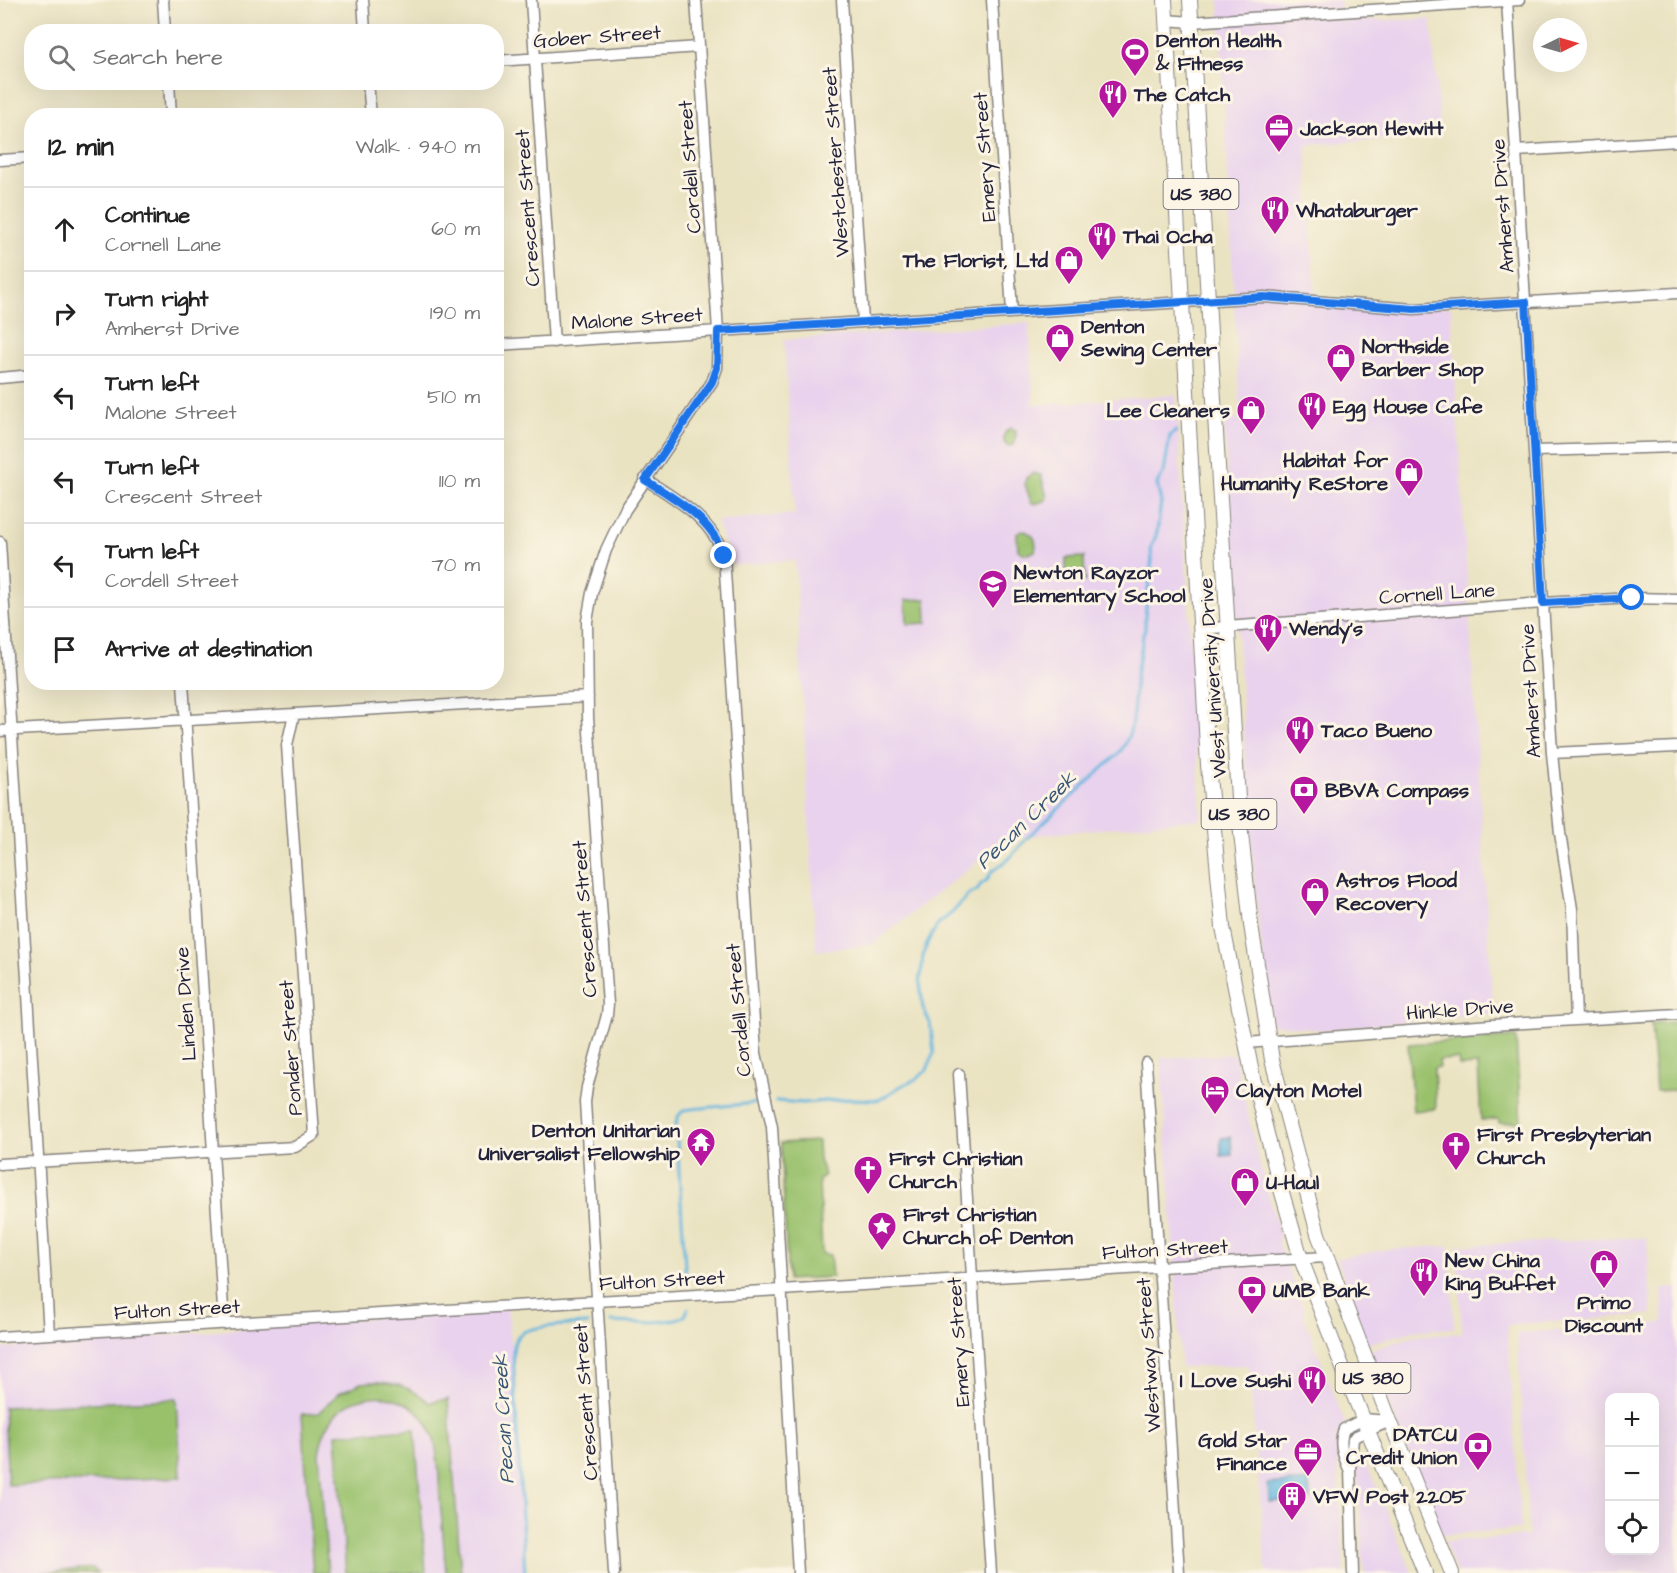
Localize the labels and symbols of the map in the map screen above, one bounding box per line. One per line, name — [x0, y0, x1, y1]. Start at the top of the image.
north arrow — [1533, 18, 1587, 72]
street label: Gober Street — [532, 19, 662, 55]
place label: Denton Health & Fitness — [1155, 27, 1282, 78]
sports icon: Denton Health & Fitness — [1119, 36, 1151, 78]
street label: Westchester Street — [815, 66, 857, 258]
restaurant icon: The Catch — [1097, 78, 1129, 120]
place label: The Catch — [1133, 81, 1231, 109]
street label: Emery Street — [966, 91, 1004, 223]
street label: Cordell Street — [671, 99, 709, 235]
office icon: Jackson Hewitt — [1263, 112, 1295, 154]
place label: Jackson Hewitt — [1299, 115, 1444, 143]
street label: Crescent Street — [509, 128, 547, 287]
street label: Amherst Drive — [1484, 138, 1522, 274]
road number: US 380 — [1164, 179, 1238, 209]
restaurant icon: Whataburger — [1259, 194, 1291, 236]
place label: Whataburger — [1295, 197, 1419, 226]
restaurant icon: Thai Ocha — [1086, 220, 1118, 262]
place label: Thai Ocha — [1122, 223, 1214, 251]
shop icon: The Florist, Ltd — [1053, 244, 1085, 286]
place label: The Florist, Ltd — [902, 247, 1049, 275]
street label: Malone Street — [570, 300, 704, 338]
place label: Denton Sewing Center — [1080, 313, 1218, 365]
shop icon: Denton Sewing Center — [1044, 322, 1076, 364]
place label: Northside Barber Shop — [1362, 333, 1485, 384]
shop icon: Northside Barber Shop — [1325, 342, 1357, 384]
restaurant icon: Egg House Cafe — [1296, 390, 1328, 432]
place label: Egg House Cafe — [1333, 393, 1483, 422]
shop icon: Lee Cleaners — [1235, 394, 1267, 436]
place label: Lee Cleaners — [1106, 397, 1230, 425]
place label: Habitat for Humanity ReStore — [1221, 447, 1389, 499]
shop icon: Habitat for Humanity ReStore — [1393, 456, 1425, 498]
route end — [710, 542, 736, 568]
place label: Newton Rayzor Elementary School — [1014, 559, 1186, 611]
school or university icon: Newton Rayzor Elementary School — [977, 568, 1009, 610]
street label: Cornell Lane — [1378, 576, 1496, 612]
street label: West University Drive — [1192, 577, 1235, 779]
route start — [1618, 584, 1644, 610]
restaurant icon: Wendy's — [1252, 612, 1284, 654]
place label: Wendy's — [1288, 615, 1363, 644]
street label: Amherst Drive — [1513, 623, 1548, 759]
restaurant icon: Taco Bueno — [1284, 714, 1316, 756]
place label: Taco Bueno — [1320, 717, 1433, 745]
water label: Pecan Creek — [970, 764, 1084, 876]
bank icon: BBVA Compass — [1288, 774, 1320, 816]
place label: BBVA Compass — [1325, 777, 1469, 805]
road number: US 380 — [1202, 799, 1276, 829]
street label: Crescent Street — [566, 839, 604, 998]
place label: Astros Flood Recovery — [1336, 867, 1458, 919]
shop icon: Astros Flood Recovery — [1299, 876, 1331, 918]
street label: Cordell Street — [719, 942, 759, 1078]
street label: Linden Drive — [168, 946, 204, 1062]
street label: Ponder Street — [272, 979, 310, 1117]
street label: Hinkle Drive — [1405, 992, 1515, 1028]
hotel icon: Clayton Motel — [1199, 1074, 1231, 1116]
place label: Clayton Motel — [1236, 1077, 1362, 1106]
place label: Denton Unitarian Universalist Fellowship — [479, 1117, 681, 1168]
place label: First Presbyterian Church — [1477, 1121, 1651, 1172]
temple icon: Denton Unitarian Universalist Fellowship — [685, 1126, 717, 1168]
church icon: First Presbyterian Church — [1440, 1130, 1472, 1172]
place label: First Christian Church — [889, 1145, 1023, 1196]
church icon: First Christian Church — [852, 1154, 884, 1196]
shop icon: U-Haul — [1229, 1166, 1261, 1208]
place label: U-Haul — [1266, 1169, 1319, 1197]
place label: First Christian Church of Denton — [903, 1201, 1073, 1252]
place icon: First Christian Church of Denton — [866, 1210, 898, 1252]
street label: Fulton Street — [1101, 1233, 1229, 1267]
place label: New China King Buffet — [1445, 1247, 1556, 1299]
shop icon: Primo Discount — [1588, 1248, 1620, 1290]
restaurant icon: New China King Buffet — [1408, 1256, 1440, 1298]
street label: Fulton Street — [598, 1264, 726, 1298]
bank icon: UMB Bank — [1236, 1274, 1268, 1316]
street label: Emery Street — [940, 1276, 978, 1408]
street label: Westway Street — [1130, 1277, 1169, 1433]
place label: UMB Bank — [1273, 1277, 1370, 1305]
place label: Primo Discount — [1565, 1289, 1644, 1340]
street label: Fulton Street — [113, 1293, 241, 1327]
street label: Crescent Street — [567, 1322, 605, 1481]
water label: Pecan Creek — [486, 1352, 521, 1485]
road number: US 380 — [1336, 1363, 1410, 1393]
restaurant icon: I Love Sushi — [1296, 1364, 1328, 1406]
place label: I Love Sushi — [1180, 1367, 1292, 1395]
place label: DATCU Credit Union — [1346, 1421, 1457, 1472]
place label: Gold Star Finance — [1198, 1427, 1288, 1478]
bank icon: DATCU Credit Union — [1462, 1430, 1494, 1472]
office icon: Gold Star Finance — [1292, 1436, 1324, 1478]
building icon: VFW Post 2205 — [1276, 1480, 1308, 1522]
place label: VFW Post 2205 — [1312, 1483, 1467, 1511]

